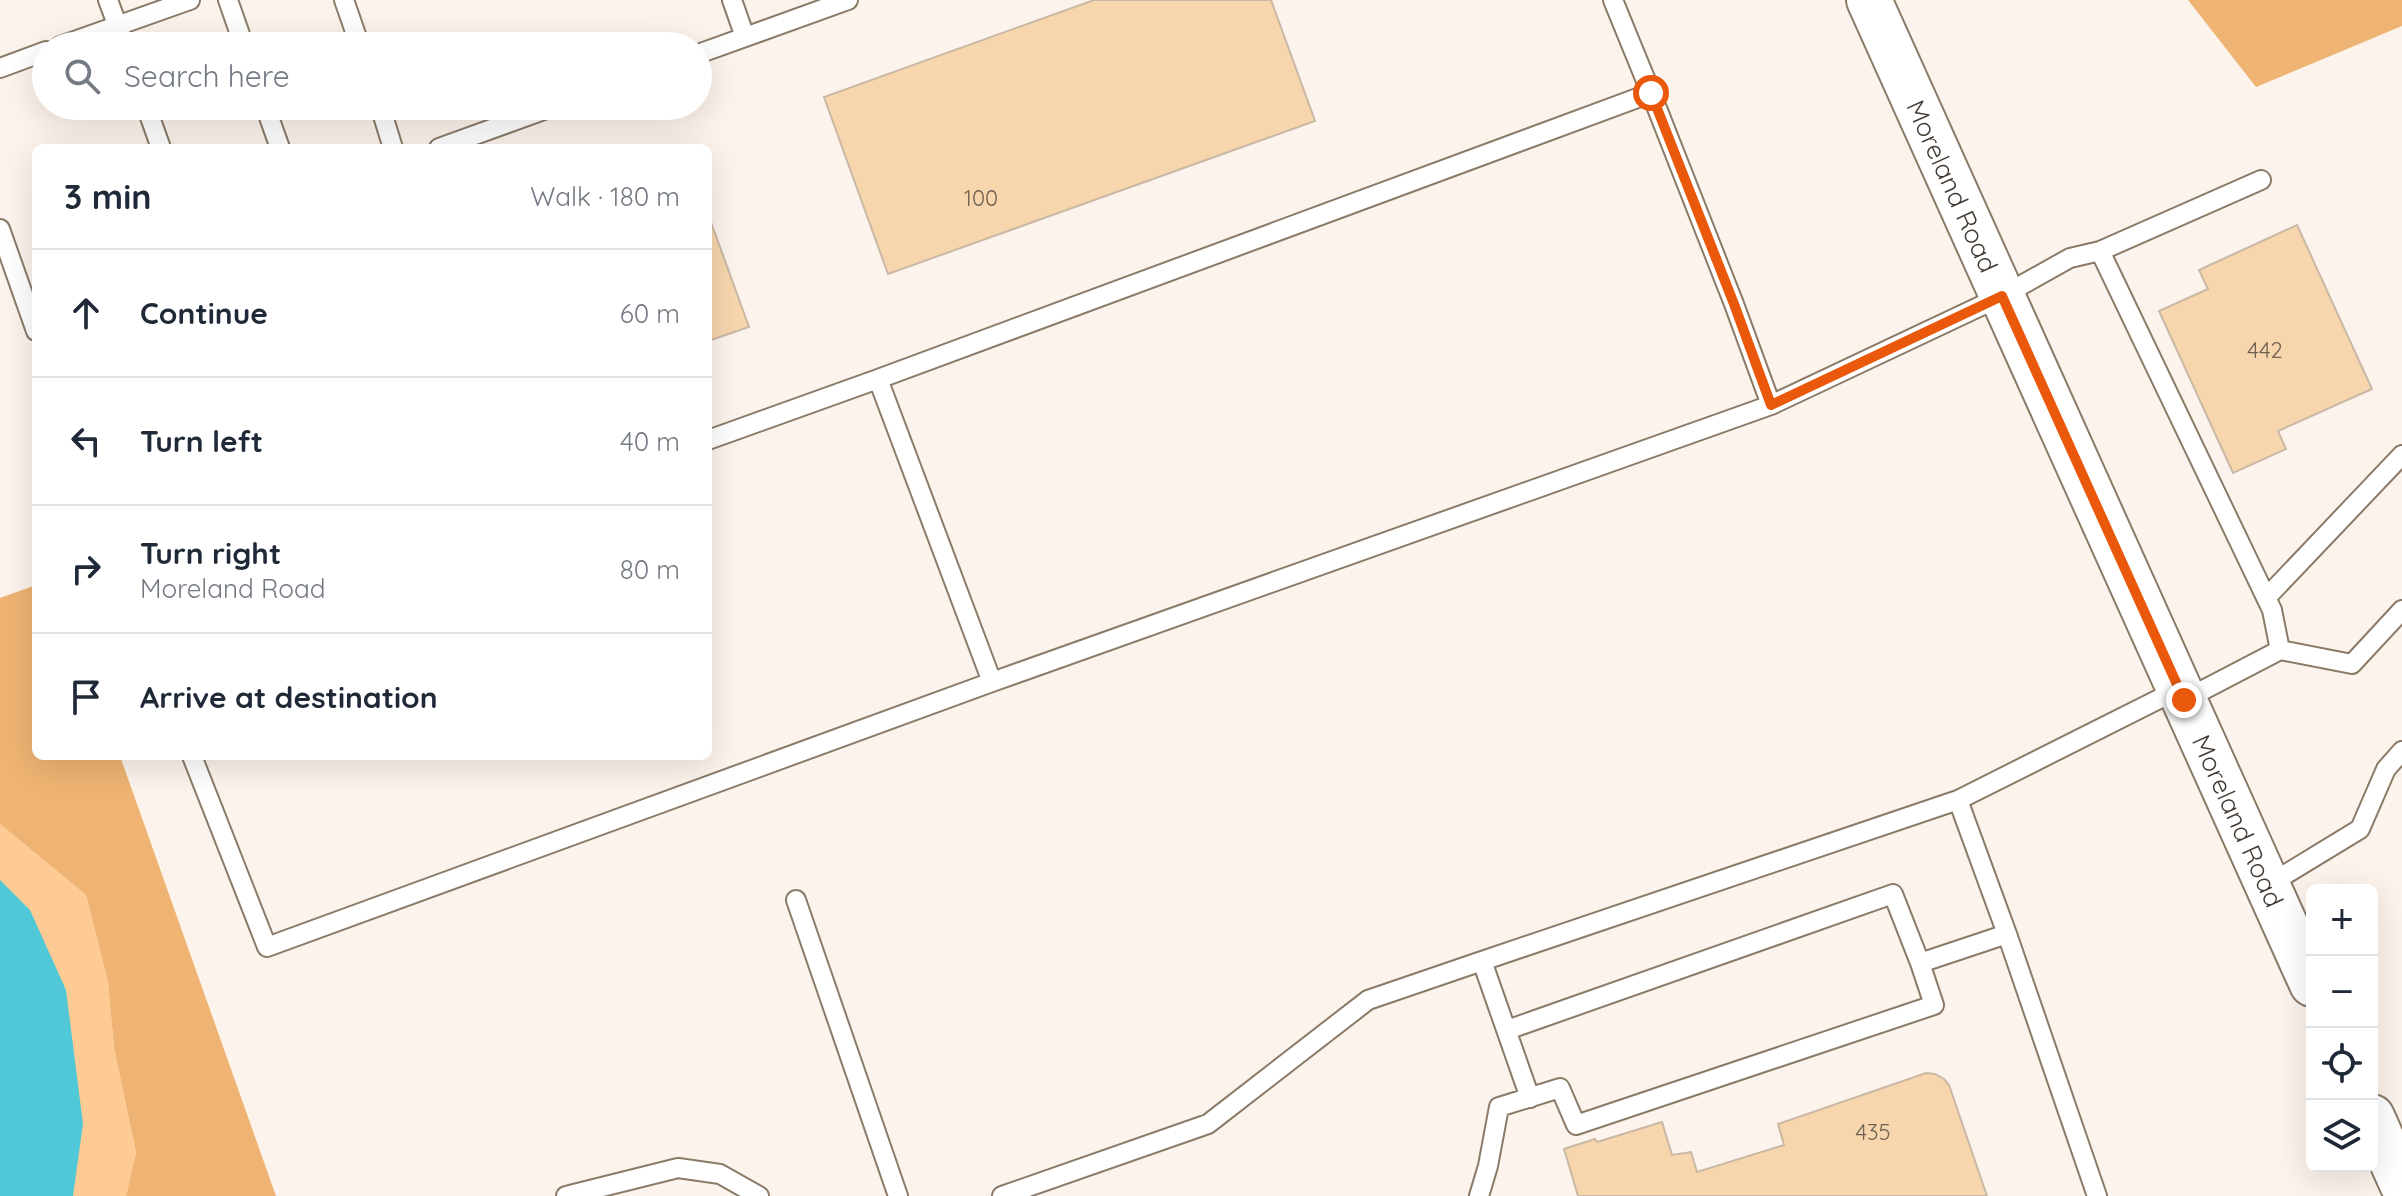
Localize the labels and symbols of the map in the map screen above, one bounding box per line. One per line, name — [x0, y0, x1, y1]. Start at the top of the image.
route start — [1633, 75, 1669, 111]
street label: Moreland Road — [1900, 95, 2006, 277]
house number: 100 — [964, 184, 998, 212]
house number: 442 — [2247, 336, 2283, 364]
route end — [2166, 682, 2202, 718]
street label: Moreland Road — [2185, 729, 2292, 912]
house number: 435 — [1855, 1118, 1891, 1146]

